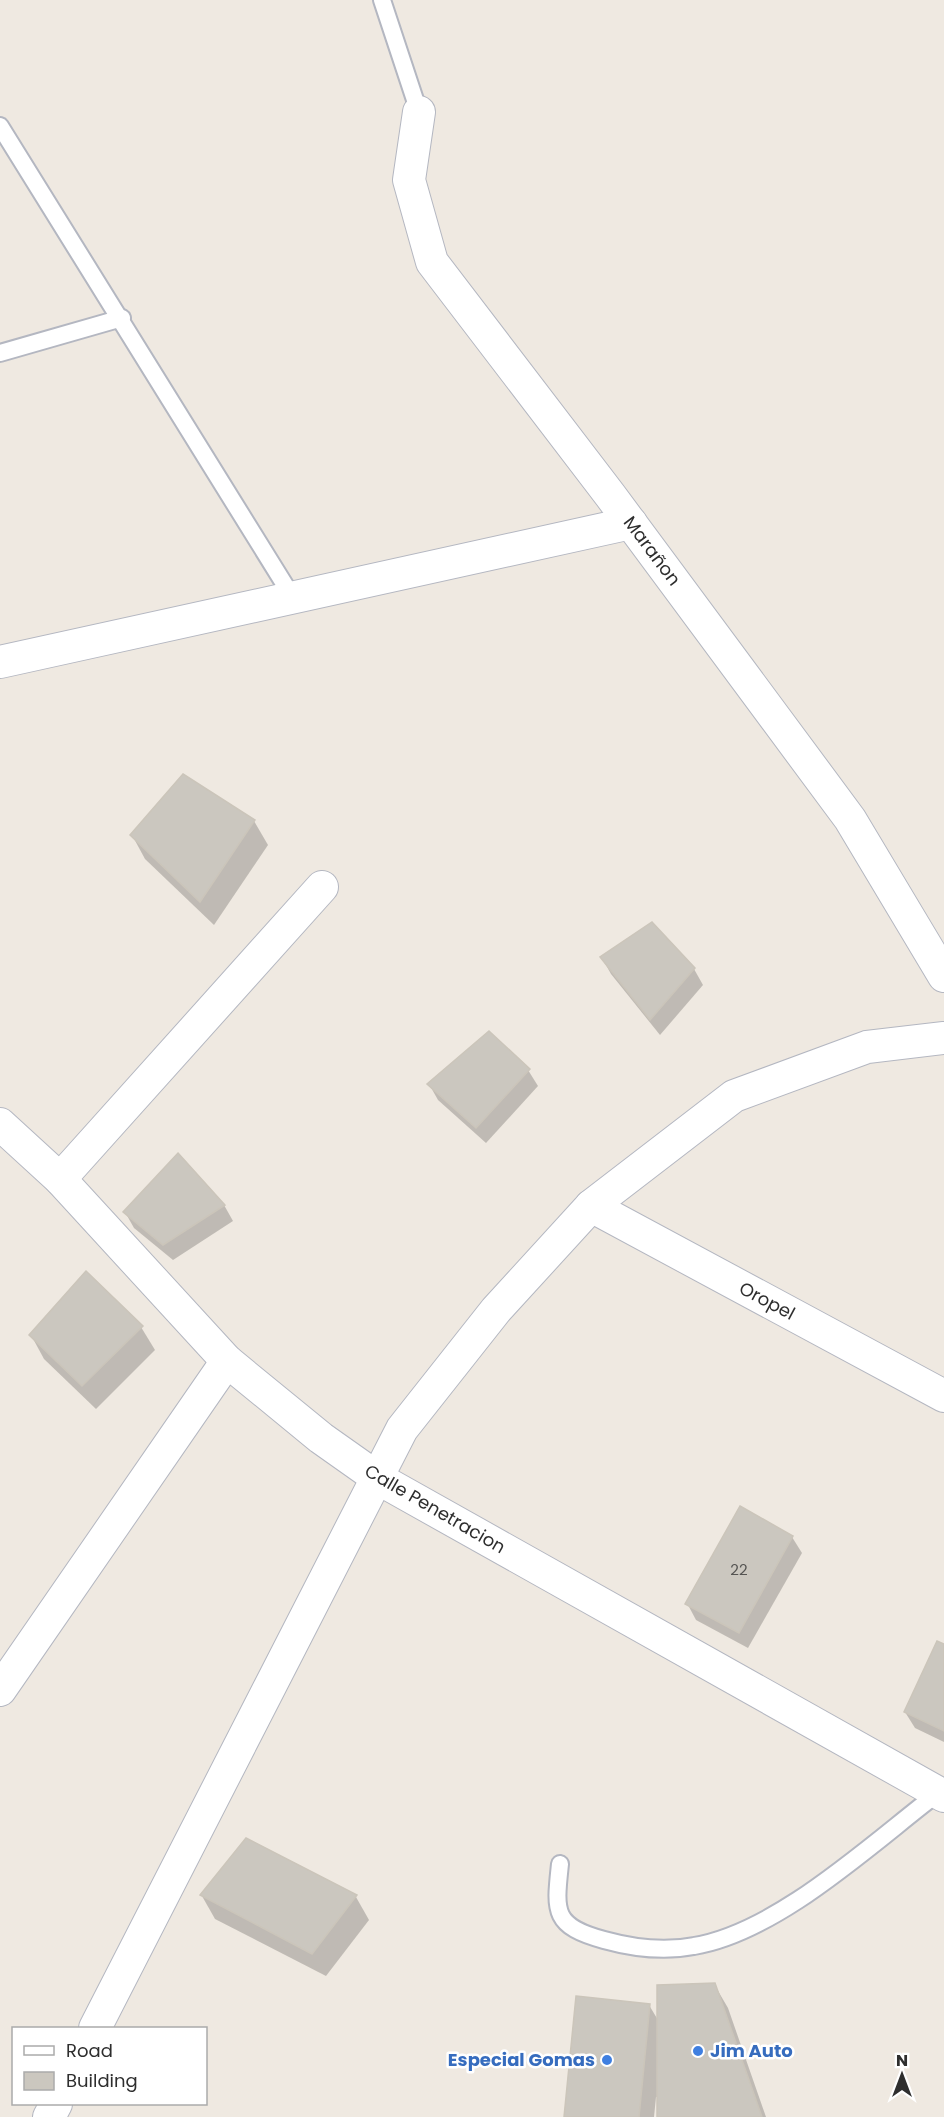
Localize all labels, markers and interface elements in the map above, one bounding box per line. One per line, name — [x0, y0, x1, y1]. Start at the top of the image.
street label: Marañon — [618, 511, 687, 591]
street label: Oropel — [735, 1275, 800, 1326]
street label: Calle Penetracion — [360, 1458, 510, 1559]
house number: 22 — [730, 1559, 748, 1580]
legend — [12, 2027, 207, 2105]
text: Road — [66, 2038, 113, 2063]
place label: Jim Auto — [710, 2038, 793, 2063]
marker: Jim Auto — [691, 2044, 705, 2058]
north arrow — [872, 2045, 932, 2105]
place label: Especial Gomas — [448, 2047, 595, 2072]
text: N — [896, 2049, 908, 2072]
marker: Especial Gomas — [600, 2053, 614, 2067]
text: Building — [66, 2068, 138, 2093]

